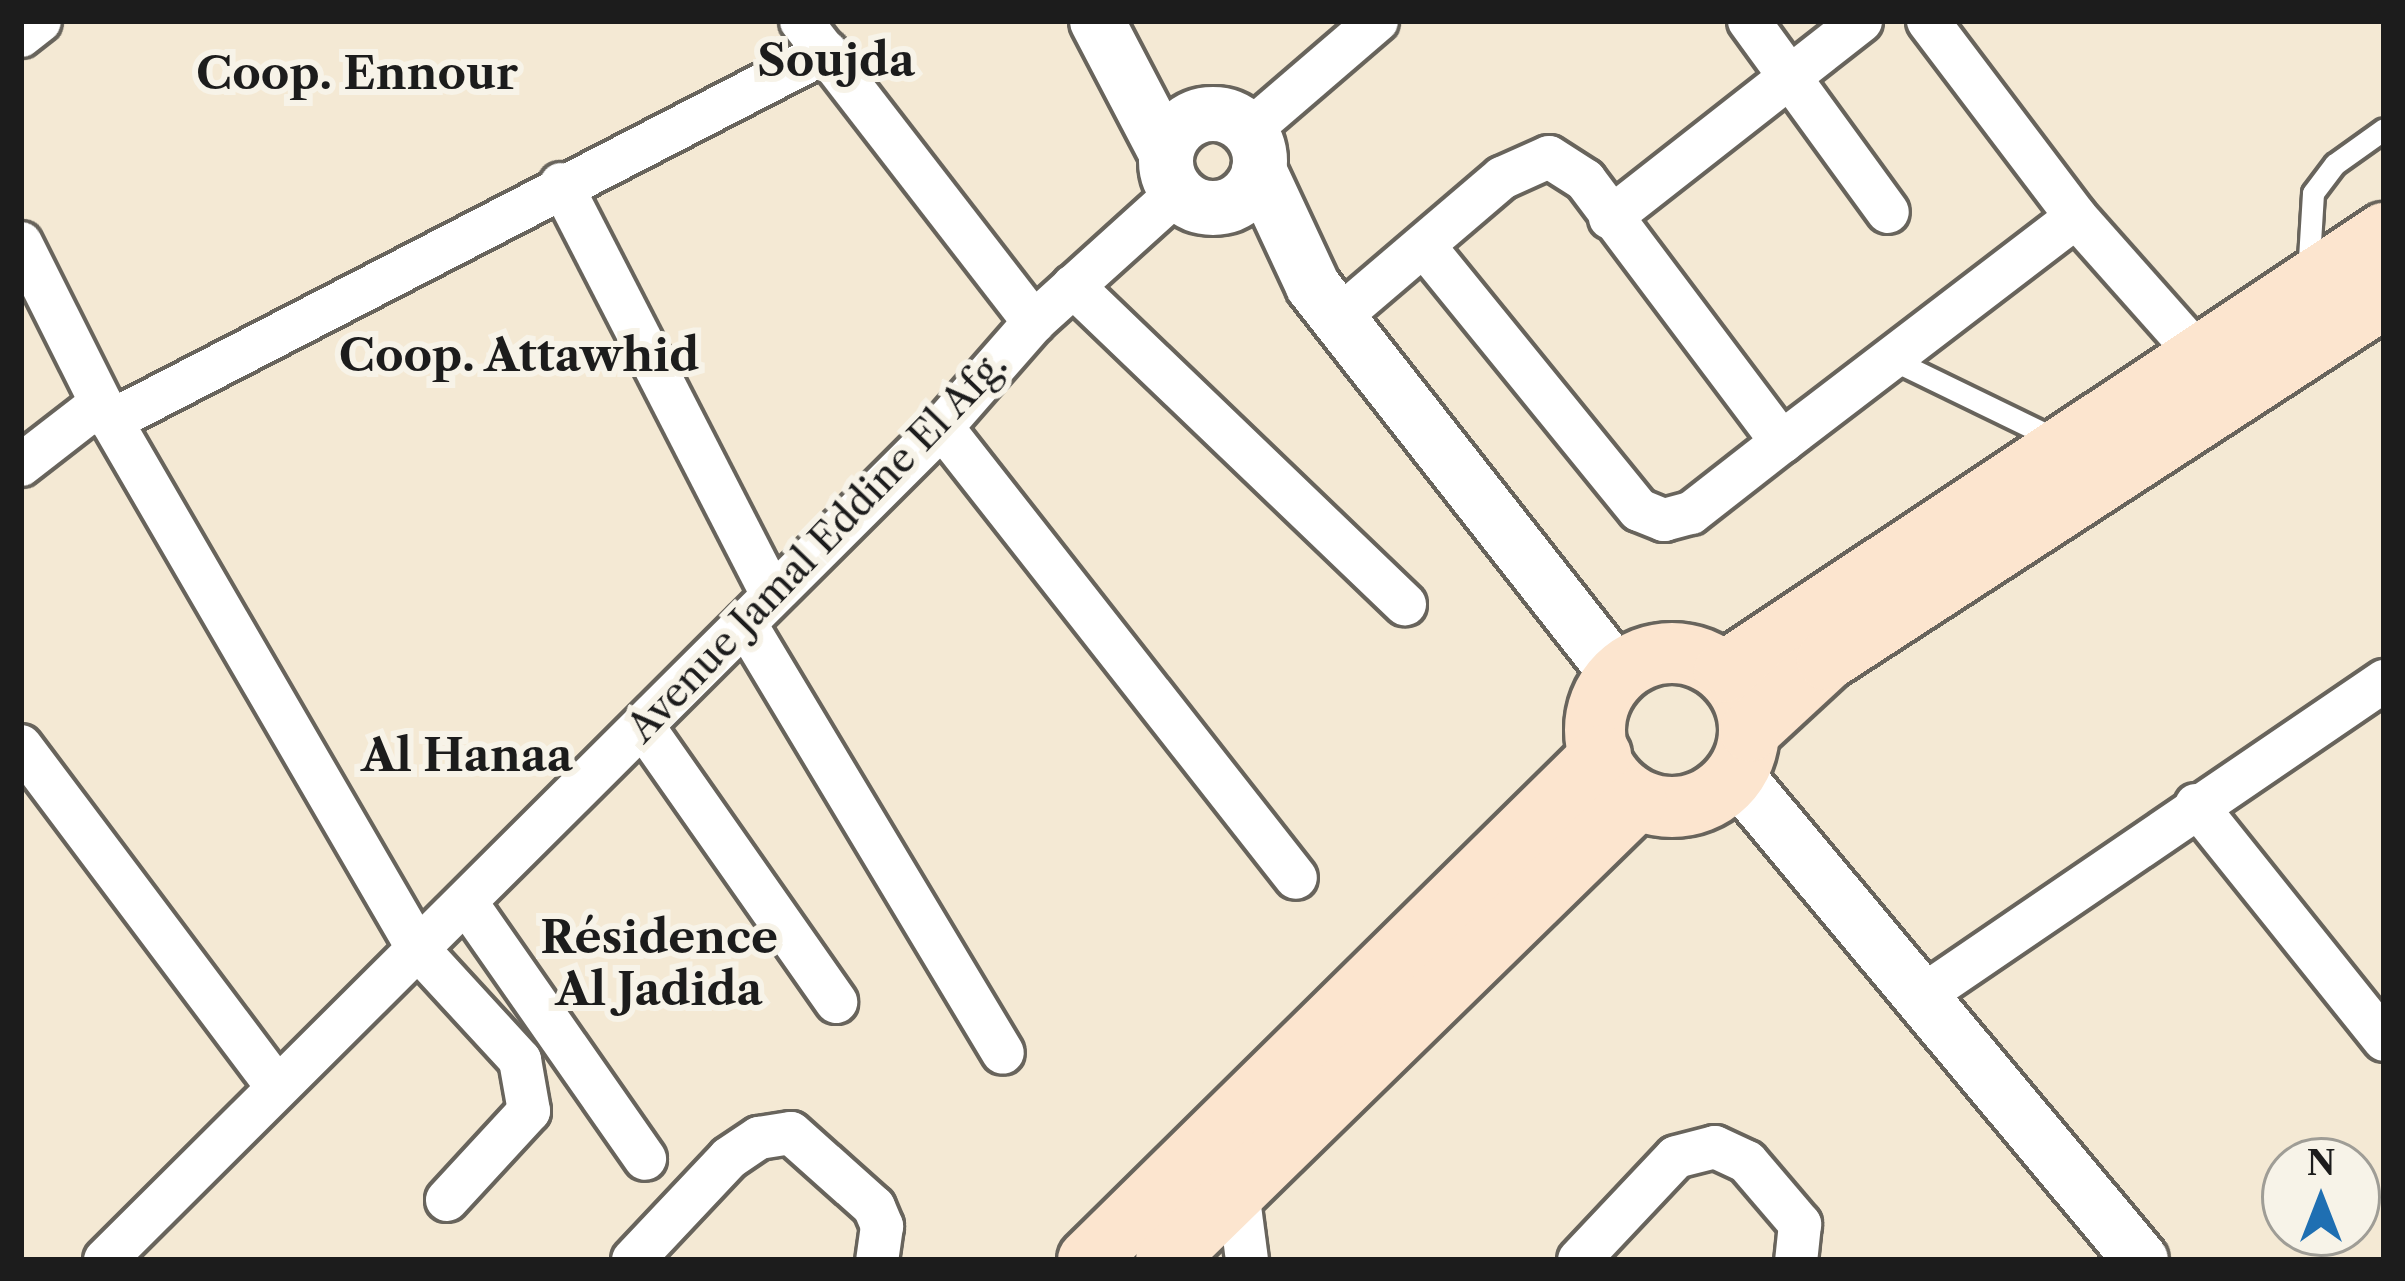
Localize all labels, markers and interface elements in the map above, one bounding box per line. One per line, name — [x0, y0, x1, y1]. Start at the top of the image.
district label: Soujda — [757, 34, 915, 88]
district label: Coop. Ennour — [196, 47, 518, 101]
district label: Coop. Attawhid — [338, 329, 700, 383]
street label: Avenue Jamal Eddine El Afg. — [617, 340, 1017, 752]
district label: Al Hanaa — [361, 729, 573, 783]
district label: Résidence Al Jadida — [540, 911, 778, 1017]
north arrow — [2261, 1137, 2381, 1257]
text: N — [2307, 1143, 2335, 1184]

